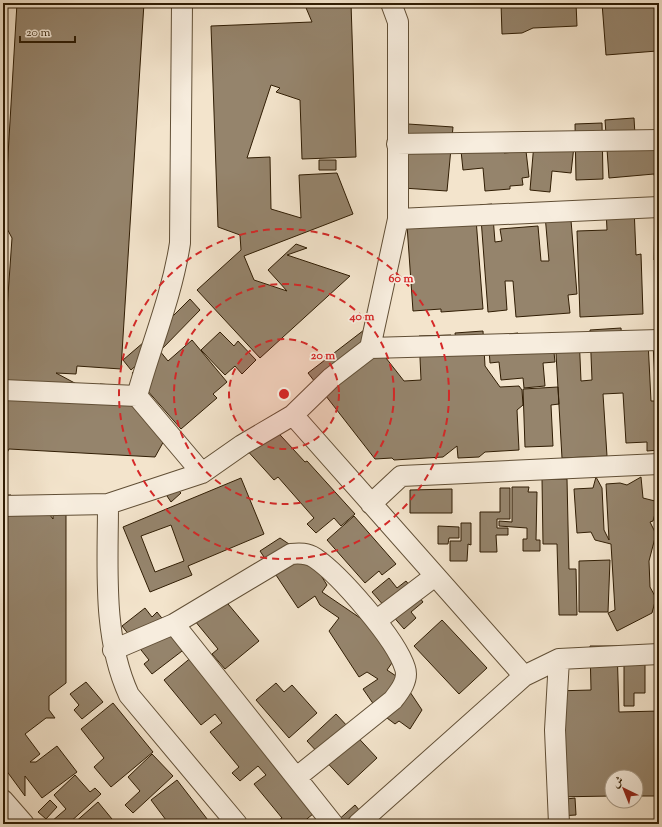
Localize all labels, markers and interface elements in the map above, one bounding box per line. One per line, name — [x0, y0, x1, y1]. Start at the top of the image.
scale bar — [20, 18, 75, 44]
text: 20 m — [26, 24, 51, 42]
text: 60 m — [389, 270, 413, 288]
text: 40 m — [349, 308, 374, 326]
text: 20 m — [311, 347, 335, 365]
centre of rings — [277, 387, 291, 401]
north arrow — [604, 769, 644, 809]
text: ش — [608, 773, 627, 792]

